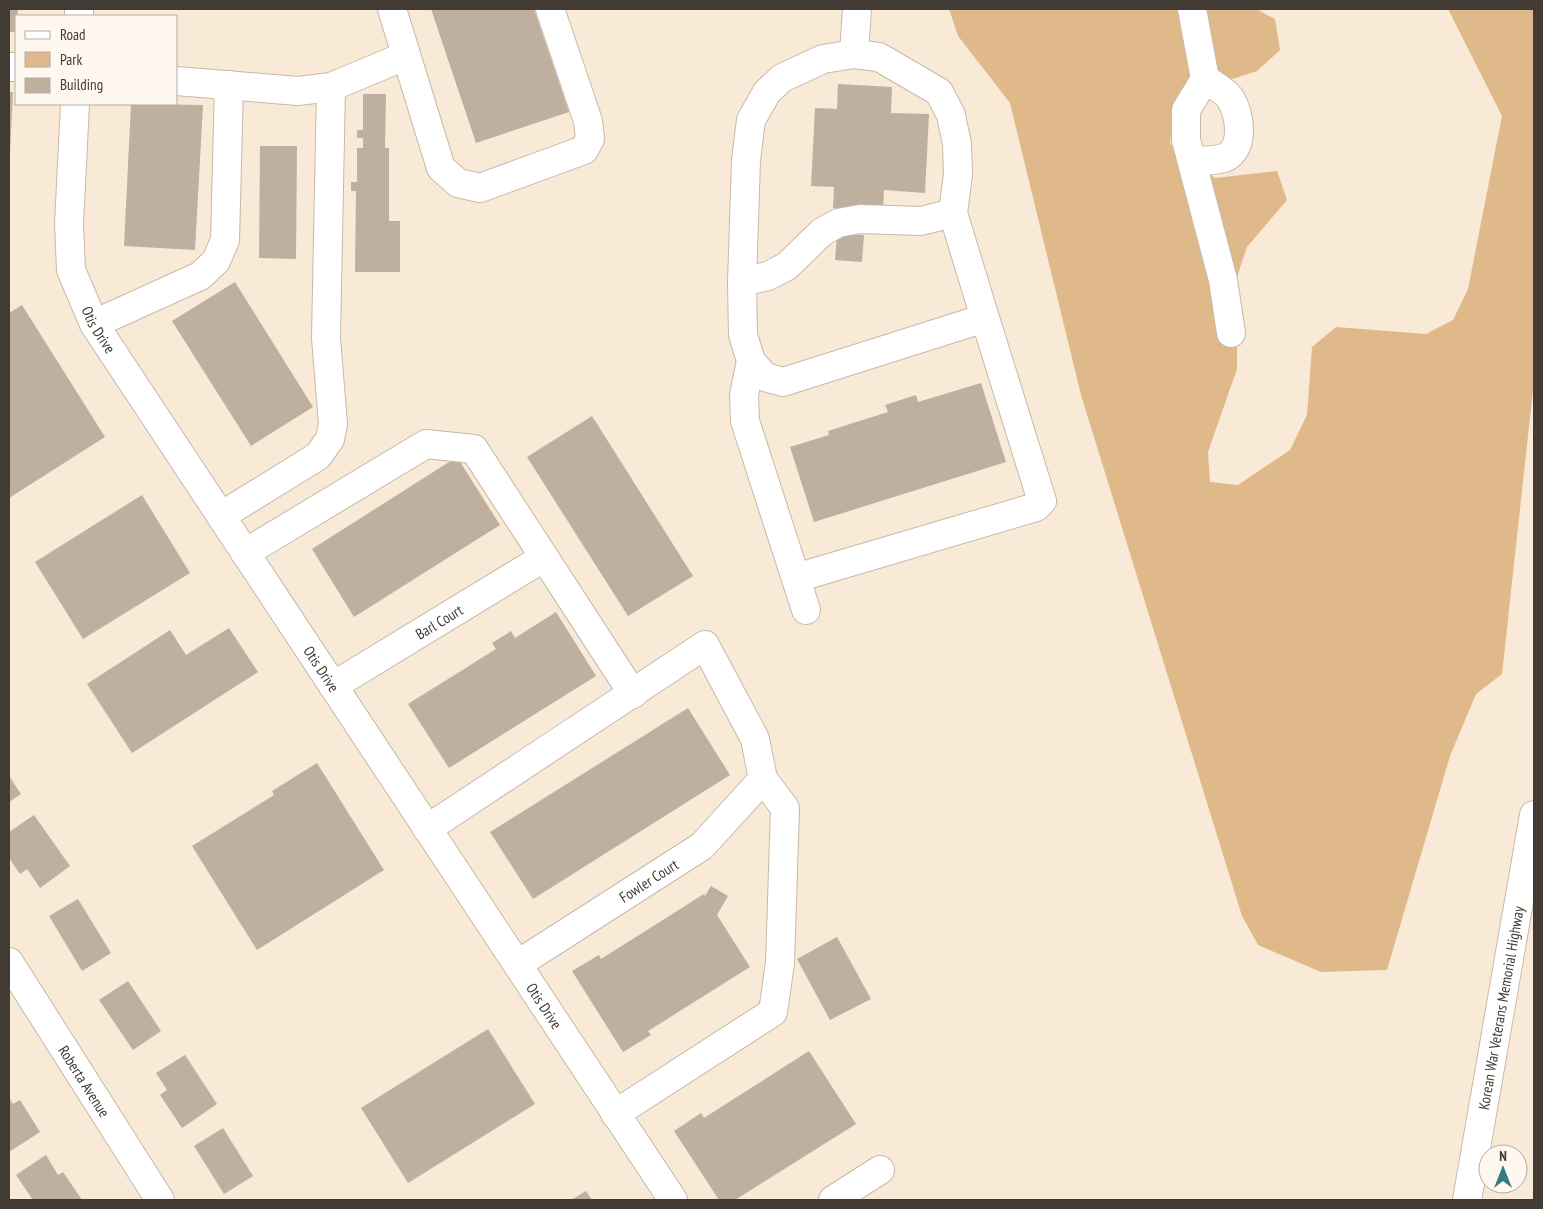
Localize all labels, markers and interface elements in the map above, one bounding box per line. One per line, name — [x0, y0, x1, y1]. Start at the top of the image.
legend — [15, 15, 178, 105]
text: Road — [60, 25, 86, 44]
text: Park — [60, 50, 82, 69]
text: Building — [60, 75, 103, 94]
street label: Otis Drive — [78, 303, 120, 357]
street label: Barl Court — [412, 600, 466, 643]
street label: Otis Drive — [300, 642, 344, 695]
street label: Fowler Court — [615, 854, 682, 906]
street label: Korean War Veterans Memorial Highway — [1473, 904, 1528, 1111]
street label: Otis Drive — [523, 979, 567, 1032]
street label: Roberta Avenue — [55, 1042, 114, 1120]
north arrow — [1478, 1144, 1528, 1194]
text: N — [1499, 1147, 1507, 1165]

